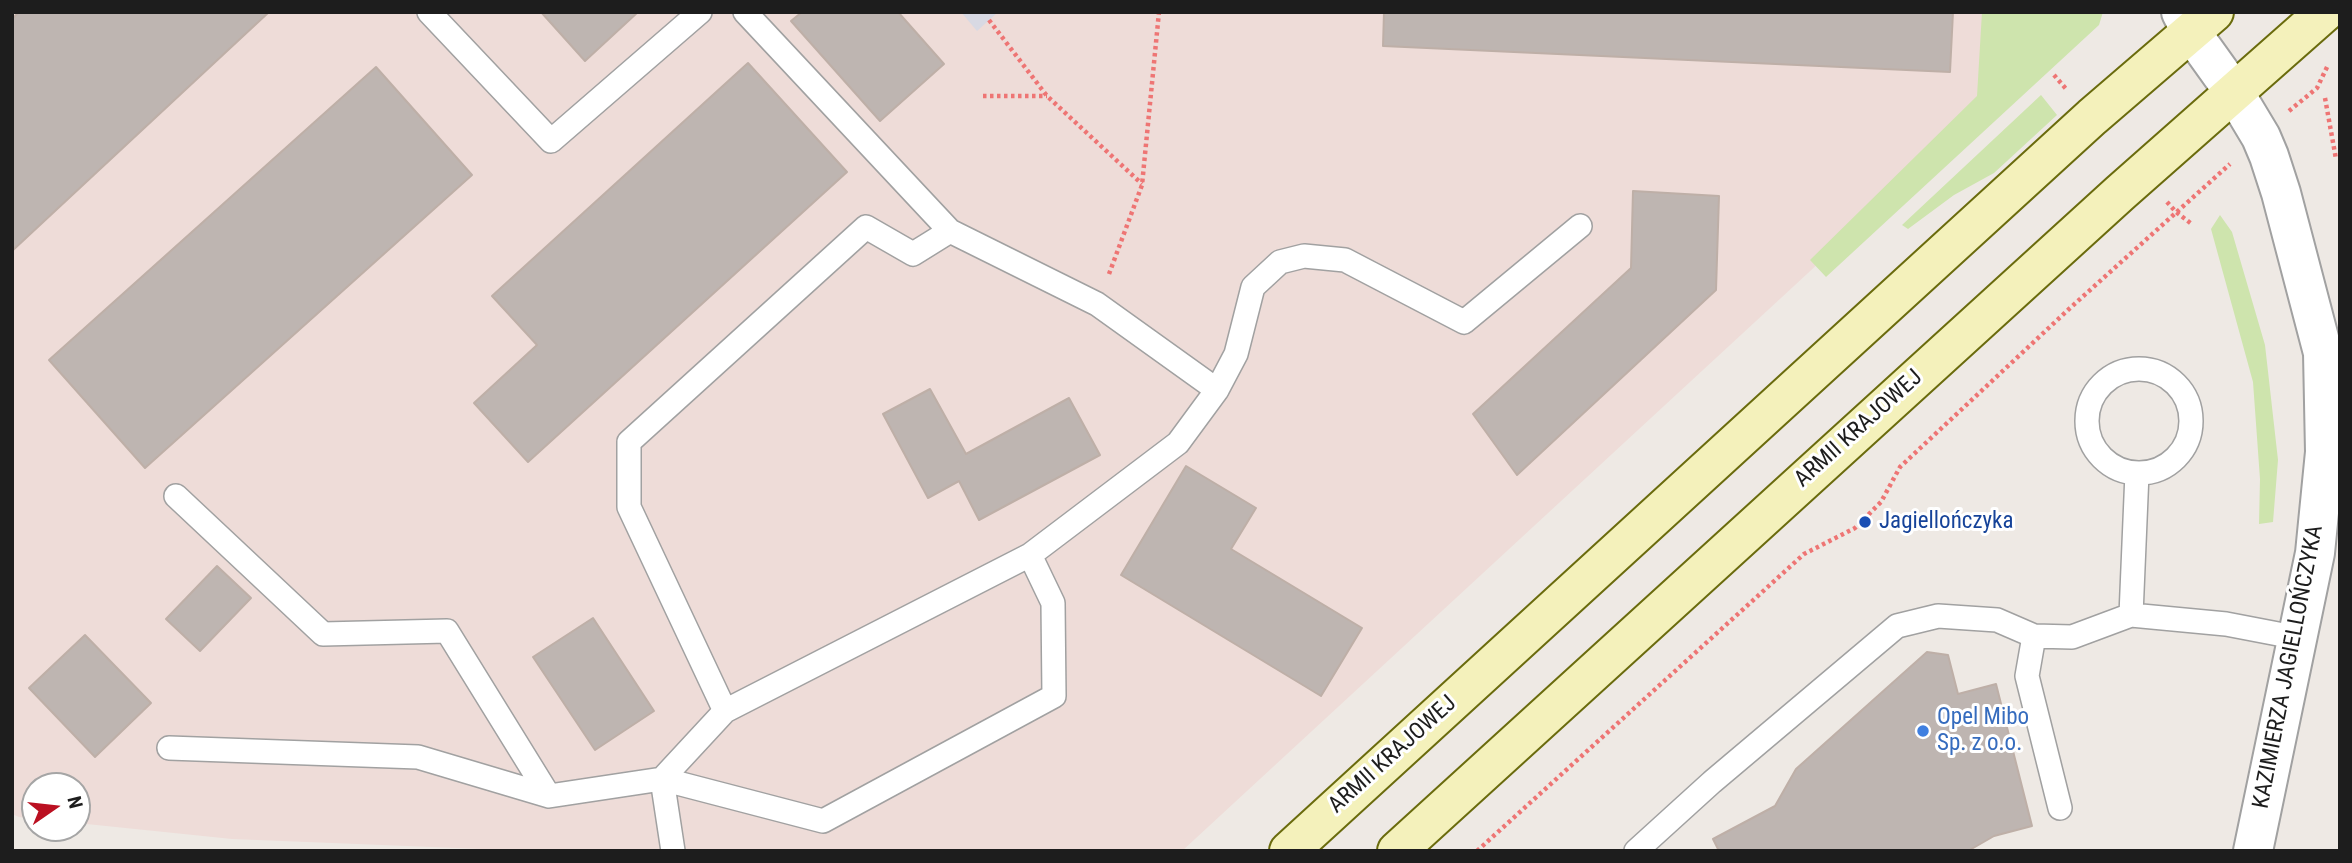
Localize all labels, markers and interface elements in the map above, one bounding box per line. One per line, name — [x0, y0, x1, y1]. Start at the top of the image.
street label: ARMII KRAJOWEJ — [1789, 364, 1929, 494]
place label: Jagiellończyka — [1879, 508, 2013, 536]
marker: Jagiellończyka — [1857, 514, 1873, 530]
street label: KAZIMIERZA JAGIELLOŃCZYKA — [2248, 523, 2330, 811]
street label: ARMII KRAJOWEJ — [1323, 690, 1463, 820]
place label: Opel Mibo Sp. z o.o. — [1937, 704, 2029, 758]
marker: Opel Mibo Sp. z o.o. — [1915, 723, 1931, 739]
north arrow — [21, 772, 91, 842]
text: N — [62, 794, 87, 811]

